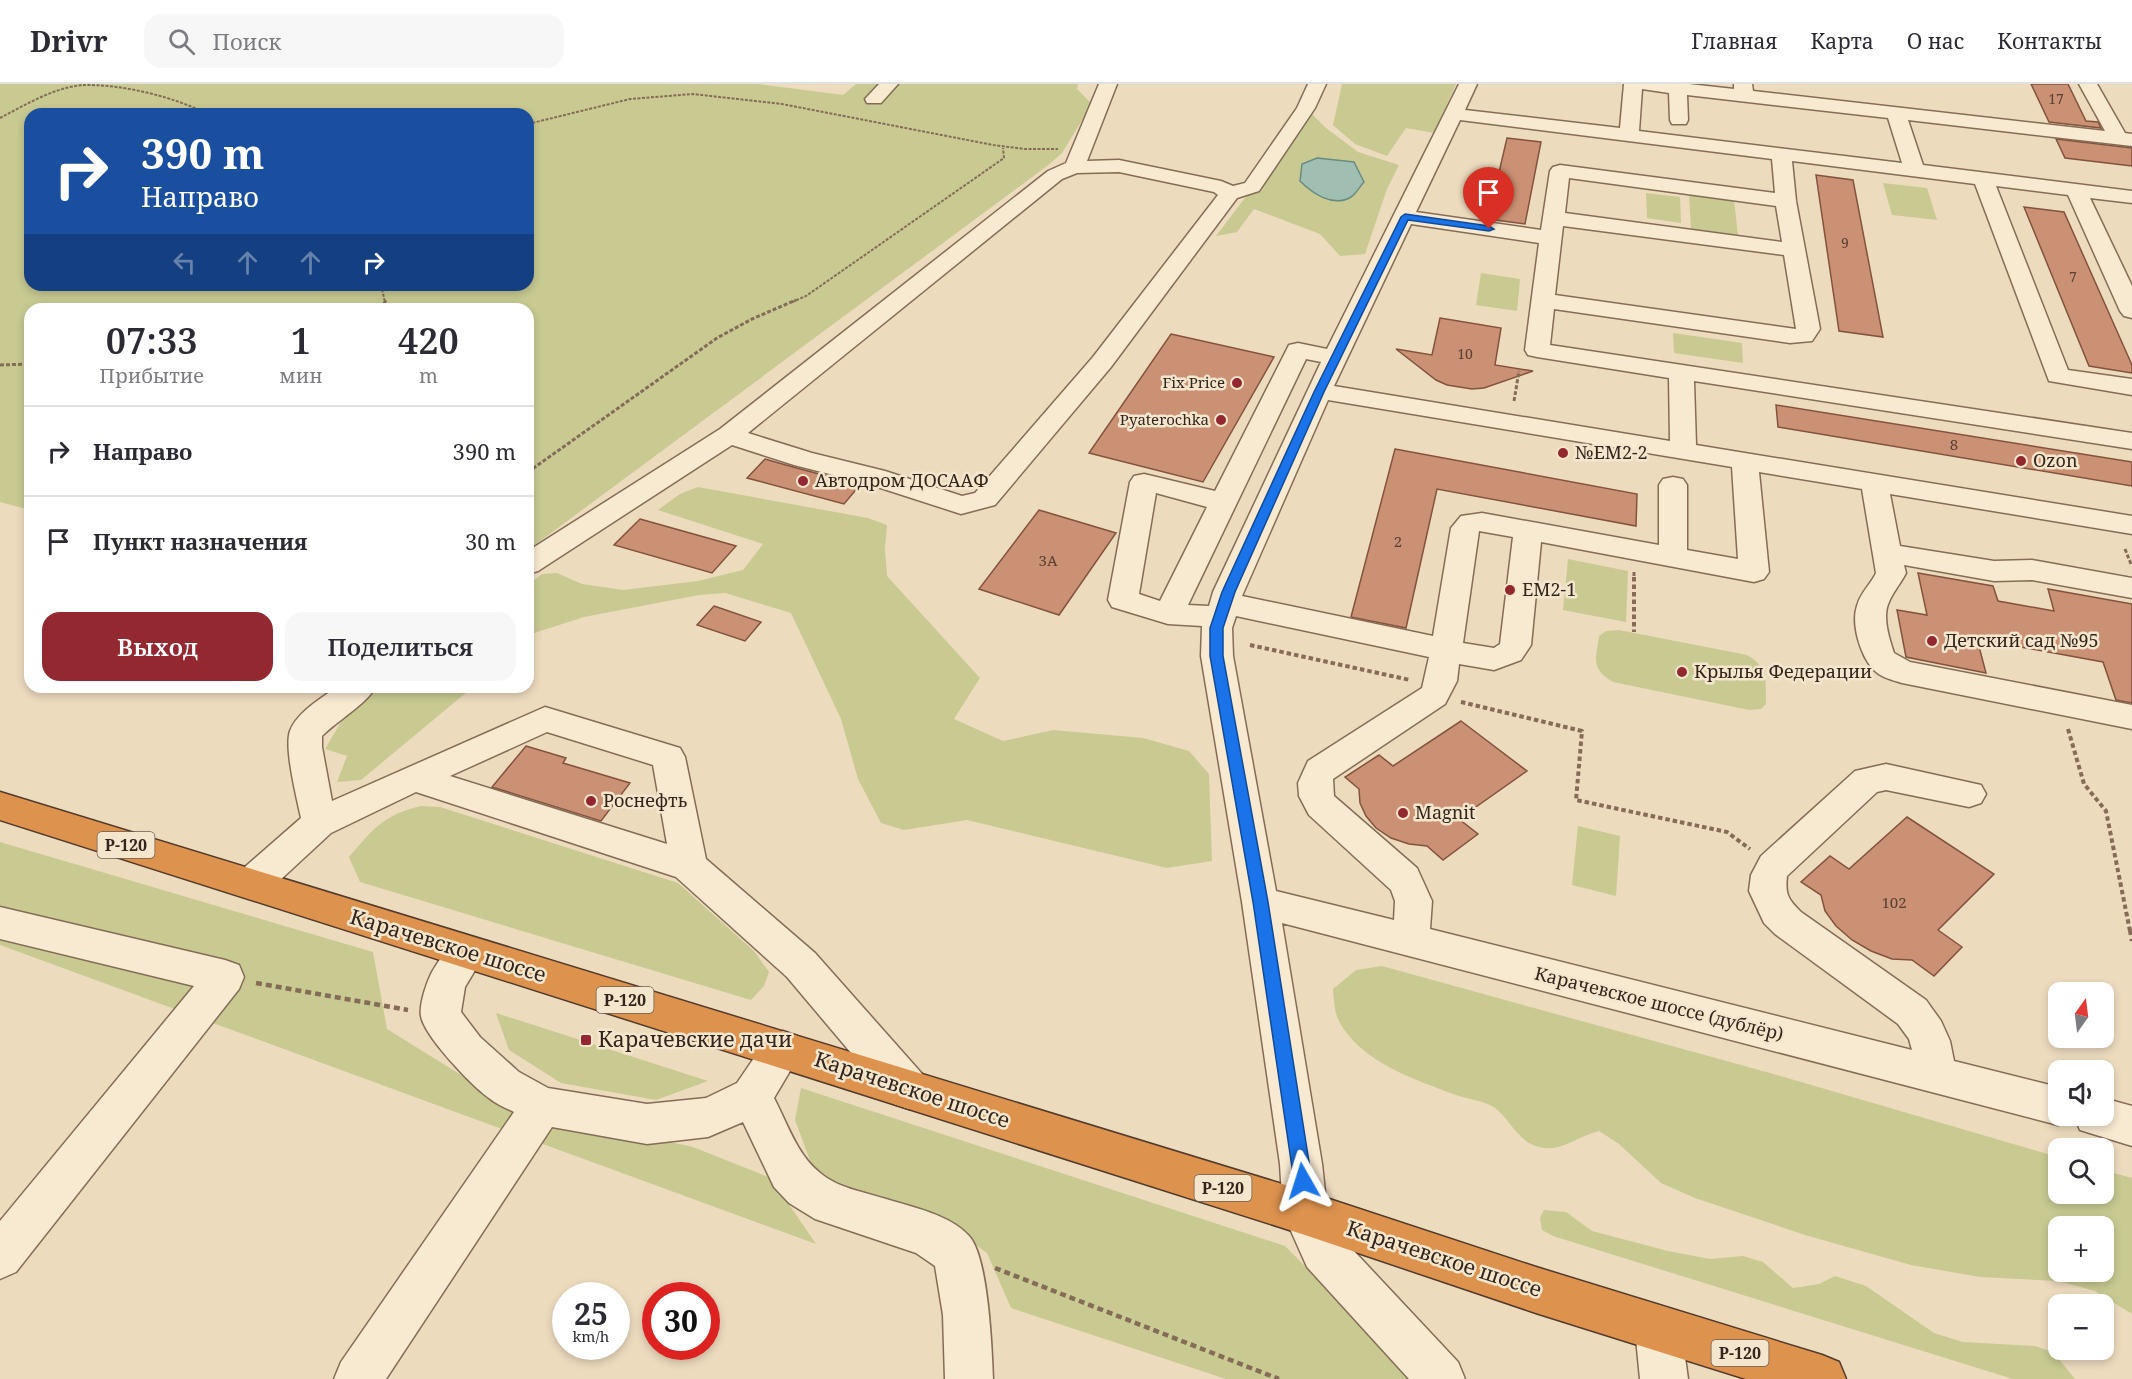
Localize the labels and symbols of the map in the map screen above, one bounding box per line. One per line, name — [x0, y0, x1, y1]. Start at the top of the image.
house number: 17 — [2048, 89, 2064, 108]
pin — [1463, 167, 1514, 229]
house number: 9 — [1841, 233, 1849, 252]
house number: 7 — [2069, 267, 2077, 286]
house number: 10 — [1457, 344, 1473, 363]
place label: Fix Price — [1162, 372, 1225, 392]
marker: Fix Price — [1230, 376, 1244, 390]
place label: Pyaterochka — [1120, 409, 1209, 429]
marker: Pyaterochka — [1214, 413, 1228, 427]
house number: 8 — [1950, 434, 1958, 454]
place label: №ЕМ2-2 — [1575, 440, 1648, 464]
marker: №ЕМ2-2 — [1556, 446, 1570, 460]
place label: Ozon — [2033, 448, 2078, 472]
marker: Ozon — [2014, 454, 2028, 468]
place label: Автодром ДОСААФ — [815, 468, 989, 492]
marker: Автодром ДОСААФ — [796, 474, 810, 488]
house number: 2 — [1394, 531, 1402, 551]
house number: 3А — [1039, 550, 1058, 570]
place label: ЕМ2-1 — [1522, 577, 1576, 601]
marker: ЕМ2-1 — [1503, 583, 1517, 597]
place label: Детский сад №95 — [1944, 628, 2099, 652]
marker: Детский сад №95 — [1925, 634, 1939, 648]
place label: Крылья Федерации — [1694, 659, 1872, 683]
marker: Крылья Федерации — [1675, 665, 1689, 679]
place label: Роснефть — [603, 788, 688, 812]
marker: Роснефть — [584, 794, 598, 808]
place label: Magnit — [1415, 800, 1475, 824]
marker: Magnit — [1396, 806, 1410, 820]
road number: Р-120 — [98, 832, 154, 858]
house number: 102 — [1881, 892, 1907, 912]
street label: Карачевское шоссе — [347, 902, 550, 988]
street label: Карачевское шоссе (дублёр) — [1532, 960, 1786, 1046]
north arrow — [2048, 982, 2114, 1048]
road number: Р-120 — [596, 987, 654, 1013]
place label: Карачевские дачи — [598, 1025, 792, 1053]
marker: Карачевские дачи — [579, 1033, 593, 1047]
street label: Карачевское шоссе — [811, 1044, 1013, 1134]
position arrow — [1271, 1149, 1335, 1213]
road number: Р-120 — [1194, 1175, 1252, 1201]
street label: Карачевское шоссе — [1343, 1213, 1545, 1303]
speed limit sign: 30 — [642, 1282, 720, 1360]
road number: Р-120 — [1712, 1340, 1768, 1366]

